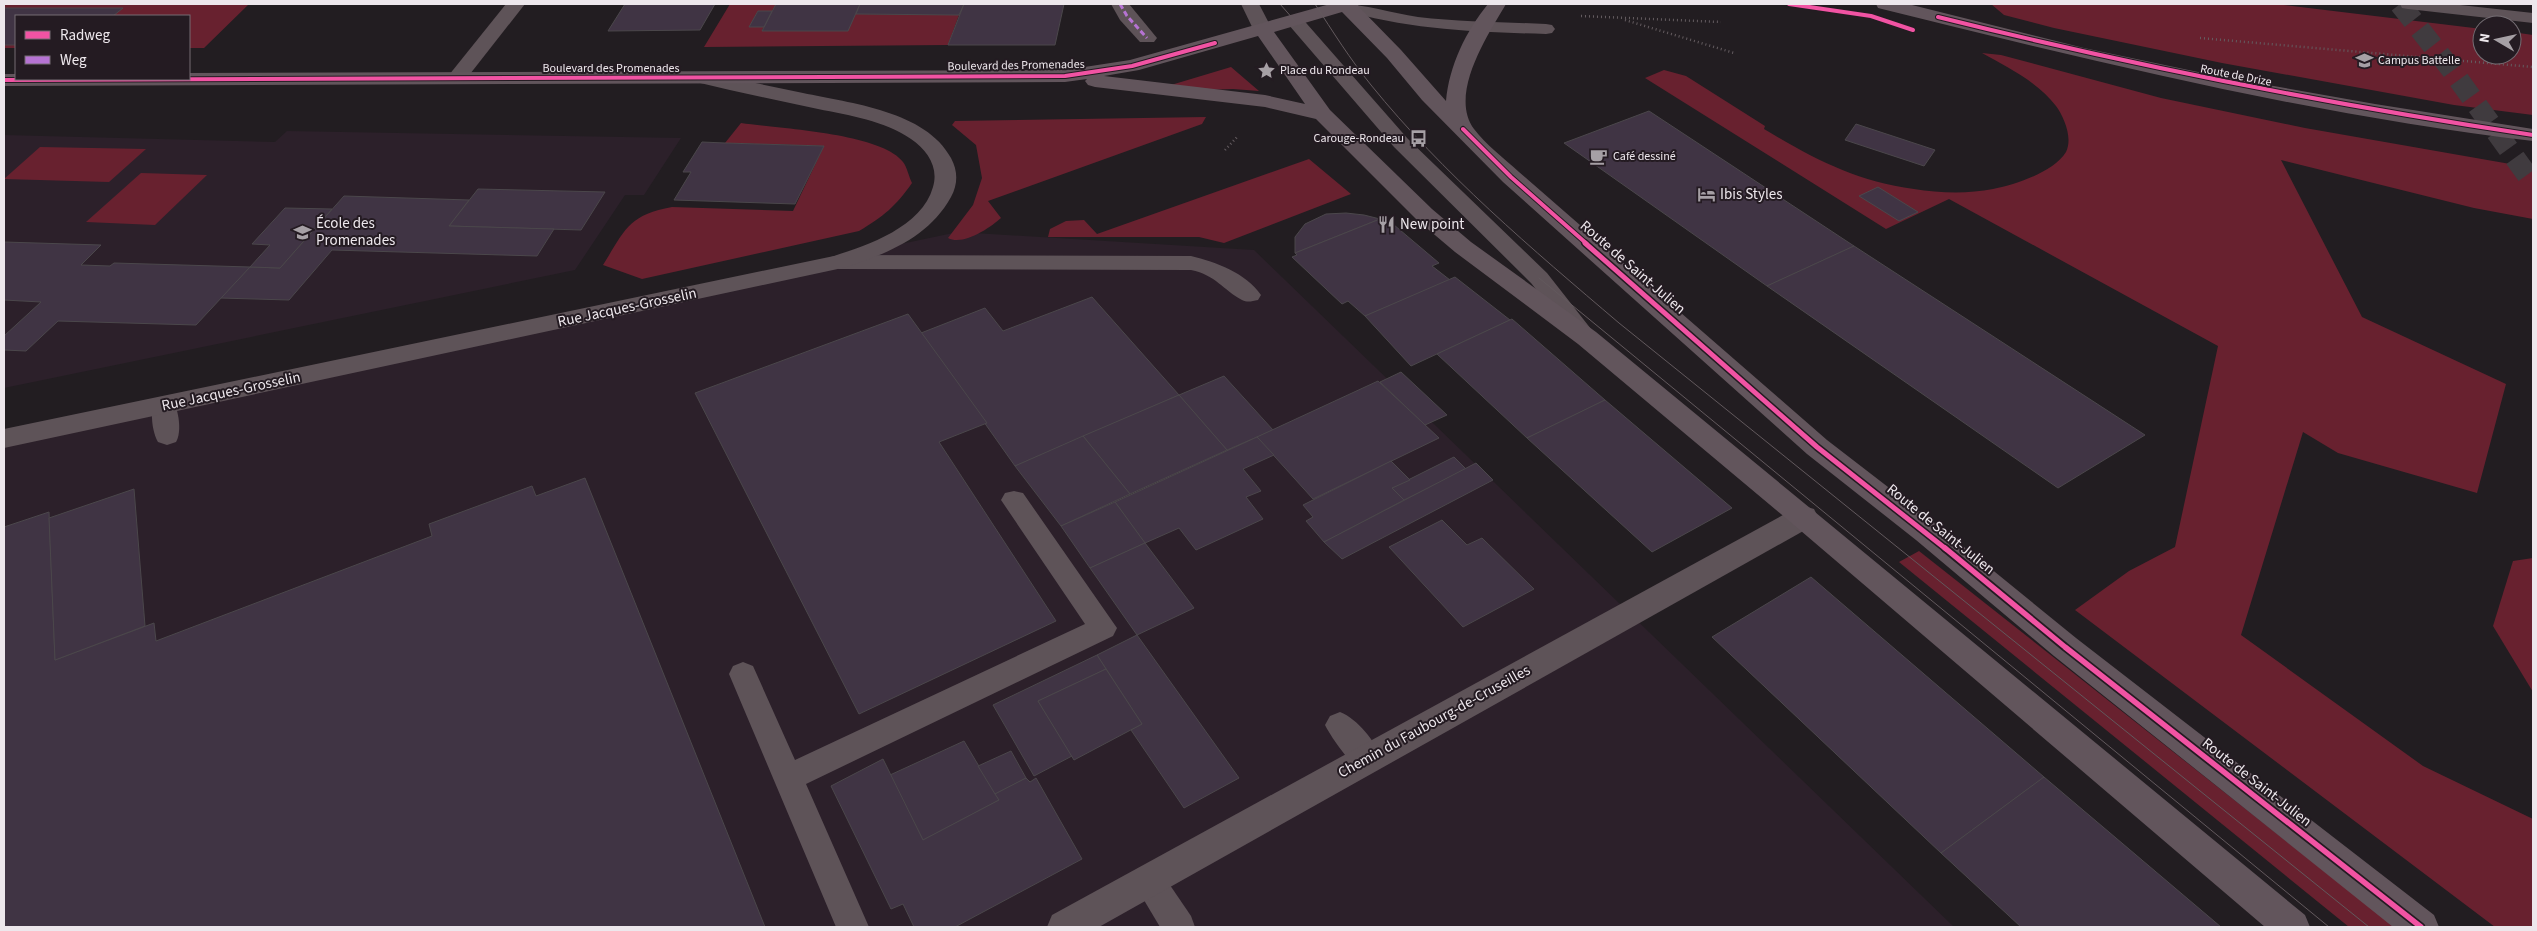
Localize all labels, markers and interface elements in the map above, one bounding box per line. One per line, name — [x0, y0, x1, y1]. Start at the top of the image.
legend — [15, 15, 190, 80]
north arrow — [2472, 15, 2522, 65]
text: Radweg — [60, 25, 110, 46]
text: N — [2475, 32, 2496, 44]
text: Weg — [60, 50, 87, 71]
school or university icon: Campus Battelle — [2354, 50, 2374, 70]
place label: Campus Battelle — [2378, 52, 2460, 69]
street label: Boulevard des Promenades — [947, 56, 1085, 75]
street label: Boulevard des Promenades — [542, 60, 680, 77]
place icon: Place du Rondeau — [1256, 60, 1276, 80]
street label: Route de Drize — [2199, 60, 2273, 91]
place label: Place du Rondeau — [1280, 62, 1370, 79]
bus stop icon: Carouge-Rondeau — [1408, 128, 1428, 148]
place label: Carouge-Rondeau — [1314, 130, 1404, 147]
cafe icon: Café dessiné — [1589, 146, 1609, 166]
place label: Café dessiné — [1613, 148, 1676, 165]
hotel icon: Ibis Styles — [1696, 184, 1716, 204]
place label: Ibis Styles — [1720, 184, 1783, 205]
place label: École des Promenades — [316, 213, 395, 251]
restaurant icon: New point — [1376, 214, 1396, 234]
place label: New point — [1400, 214, 1464, 235]
street label: Route de Saint-Julien — [1575, 216, 1690, 319]
school or university icon: École des Promenades — [292, 222, 312, 242]
street label: Rue Jacques-Grosselin — [556, 283, 699, 332]
street label: Rue Jacques-Grosselin — [160, 367, 303, 416]
street label: Route de Saint-Julien — [1882, 479, 1999, 580]
street label: Chemin du Faubourg-de-Cruseilles — [1334, 660, 1534, 783]
street label: Route de Saint-Julien — [2198, 733, 2316, 832]

